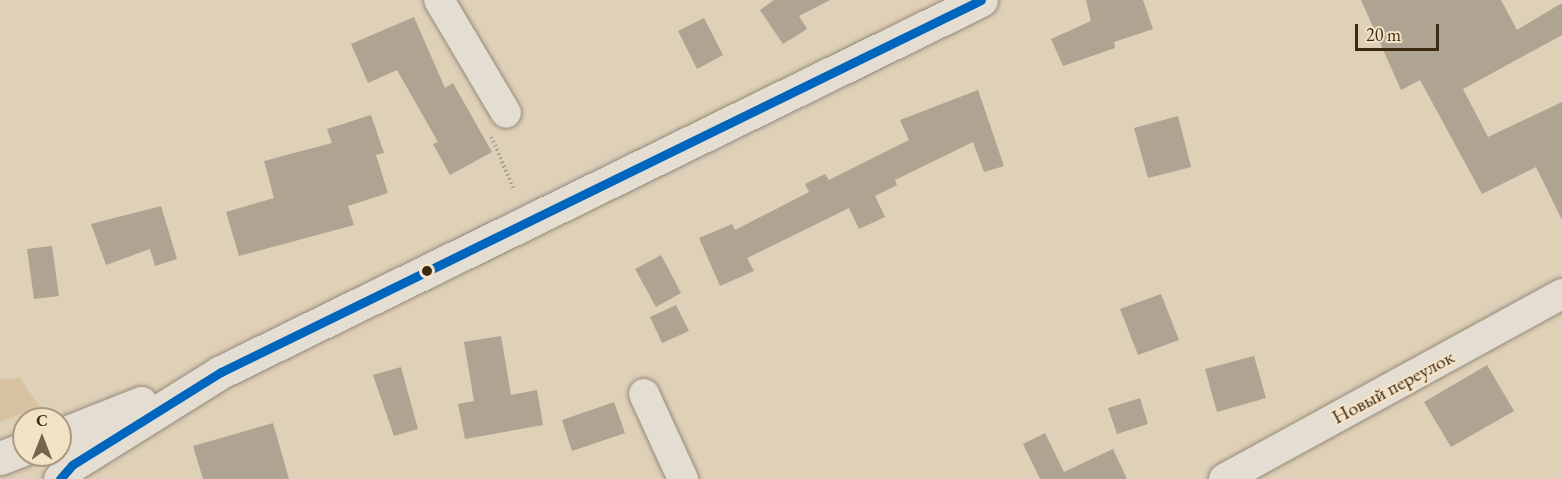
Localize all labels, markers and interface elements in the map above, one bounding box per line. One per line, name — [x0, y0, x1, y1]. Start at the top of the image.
scale bar — [1358, 12, 1442, 50]
text: 20 m — [1366, 23, 1401, 46]
unlabelled marker — [421, 265, 433, 277]
street label: Новый переулок — [1328, 345, 1458, 429]
north arrow — [12, 407, 72, 467]
text: С — [36, 410, 48, 431]

